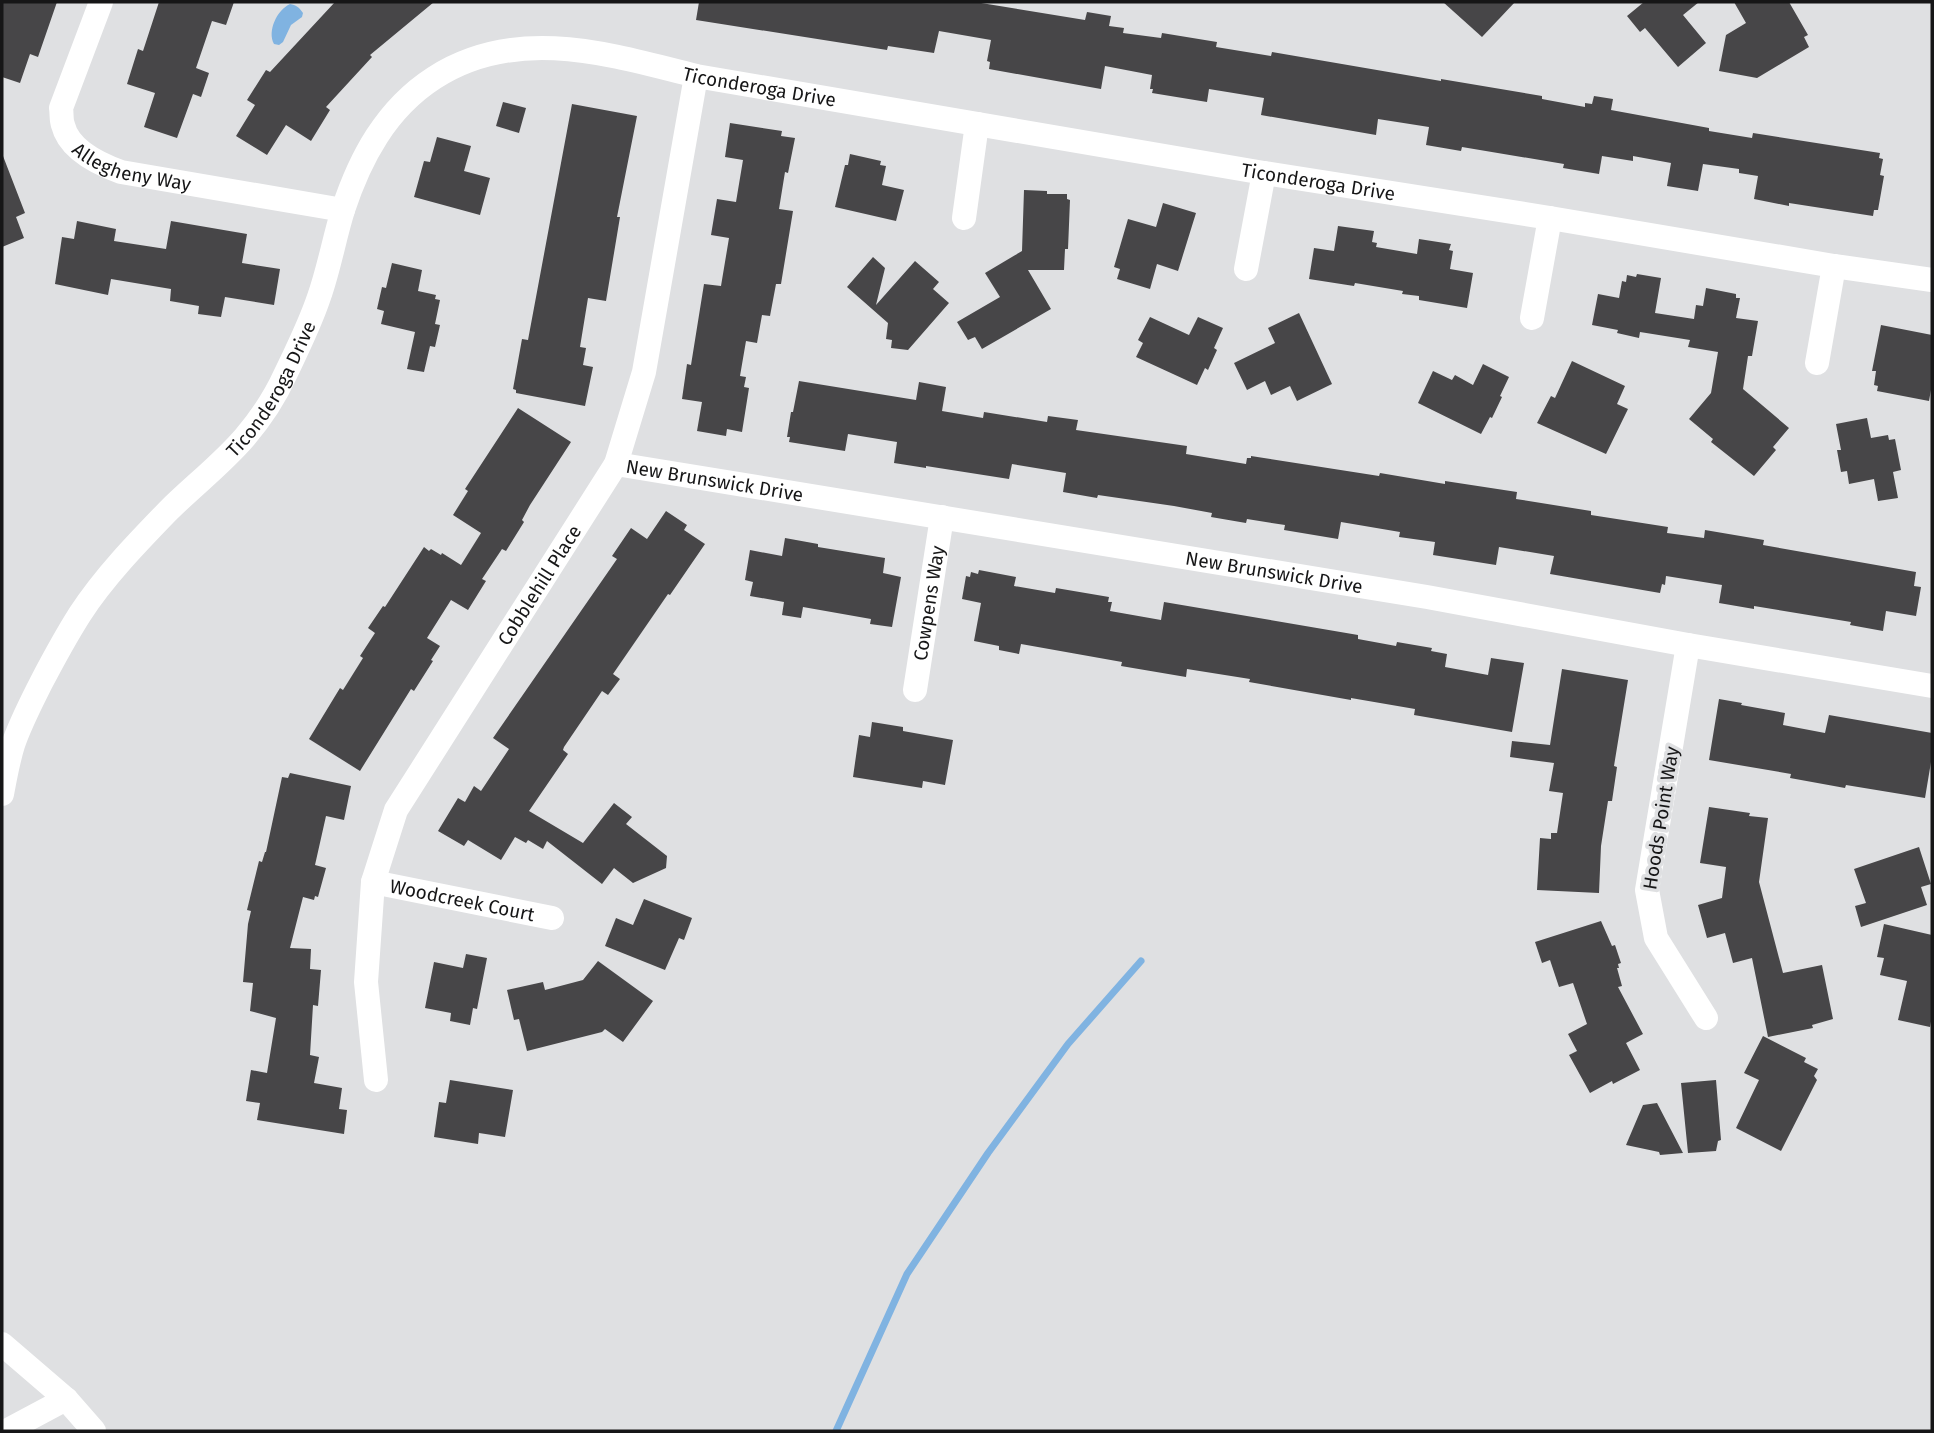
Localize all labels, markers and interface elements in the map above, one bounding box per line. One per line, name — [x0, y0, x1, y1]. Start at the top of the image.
street label: Ticonderoga Drive — [680, 62, 838, 111]
street label: Allegheny Way — [68, 137, 193, 195]
street label: Ticonderoga Drive — [1240, 158, 1397, 205]
street label: Ticonderoga Drive — [221, 317, 320, 462]
street label: New Brunswick Drive — [624, 454, 805, 506]
street label: Cobblehill Place — [492, 520, 586, 649]
street label: Cowpens Way — [908, 543, 949, 662]
street label: New Brunswick Drive — [1184, 546, 1365, 598]
street label: Hoods Point Way — [1638, 744, 1684, 891]
street label: Woodcreek Court — [388, 874, 537, 926]

